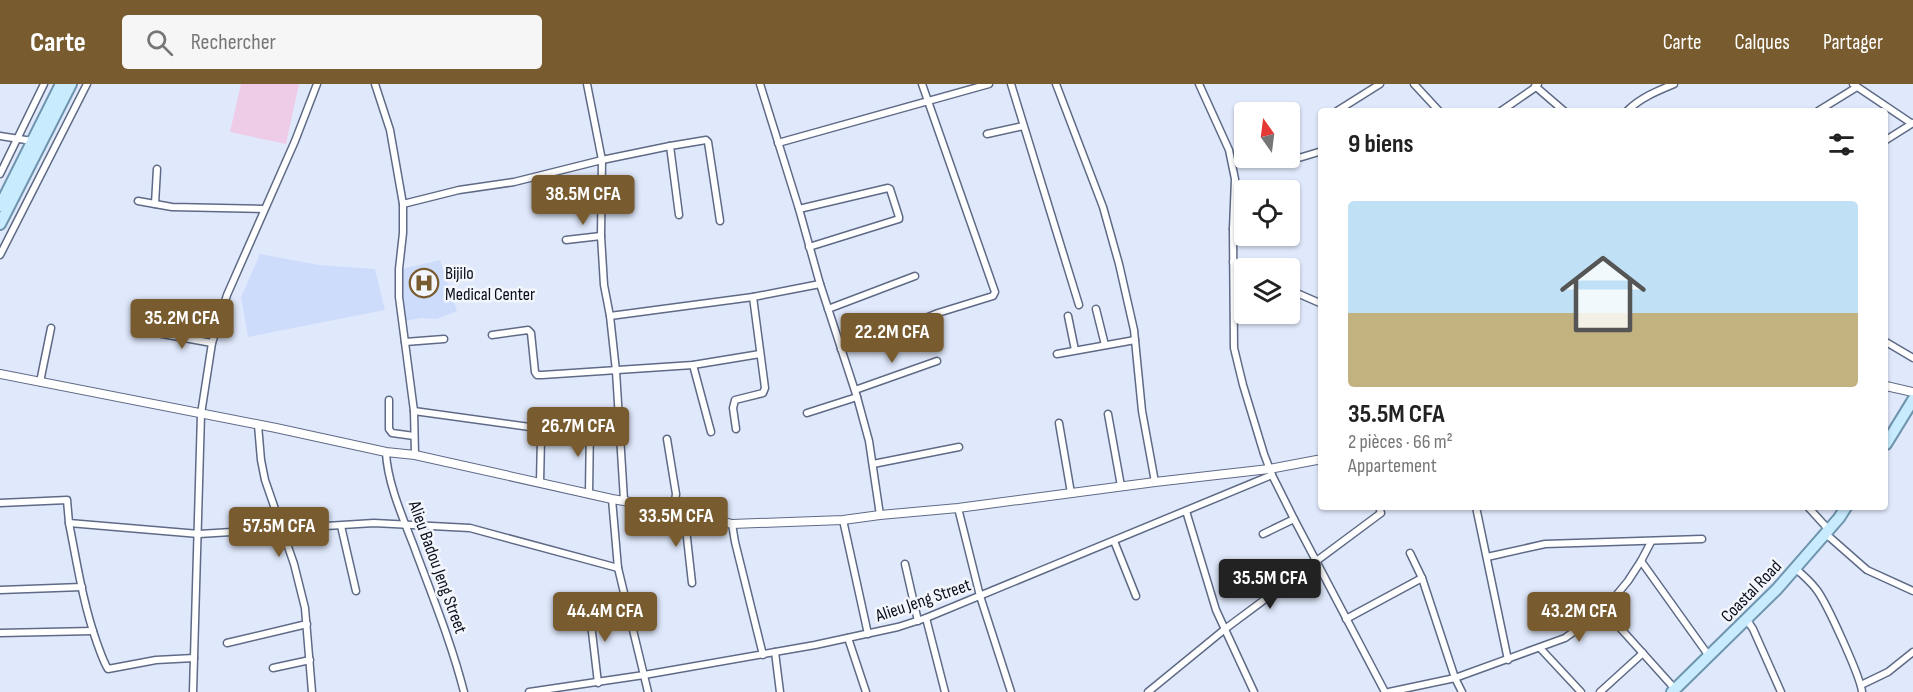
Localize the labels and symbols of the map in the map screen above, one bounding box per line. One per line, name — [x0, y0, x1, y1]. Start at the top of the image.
north arrow — [1234, 102, 1300, 168]
pin: 38.5M CFA — [514, 175, 652, 226]
place label: Bijilo Medical Center — [445, 263, 535, 305]
hospital icon: Bijilo Medical Center — [408, 267, 440, 299]
pin: 35.2M CFA — [113, 299, 251, 350]
pin: 22.2M CFA — [823, 313, 961, 364]
pin: 26.7M CFA — [509, 407, 647, 458]
street label: Alieu Badou Jeng Street — [403, 497, 471, 637]
pin: 33.5M CFA — [607, 497, 745, 548]
pin: 57.5M CFA — [210, 507, 348, 558]
street label: Coastal Road — [1717, 556, 1786, 627]
pin: 35.5M CFA — [1201, 559, 1339, 610]
street label: Alieu Jeng Street — [872, 574, 974, 627]
pin: 44.4M CFA — [536, 592, 674, 643]
pin: 43.2M CFA — [1510, 592, 1648, 643]

